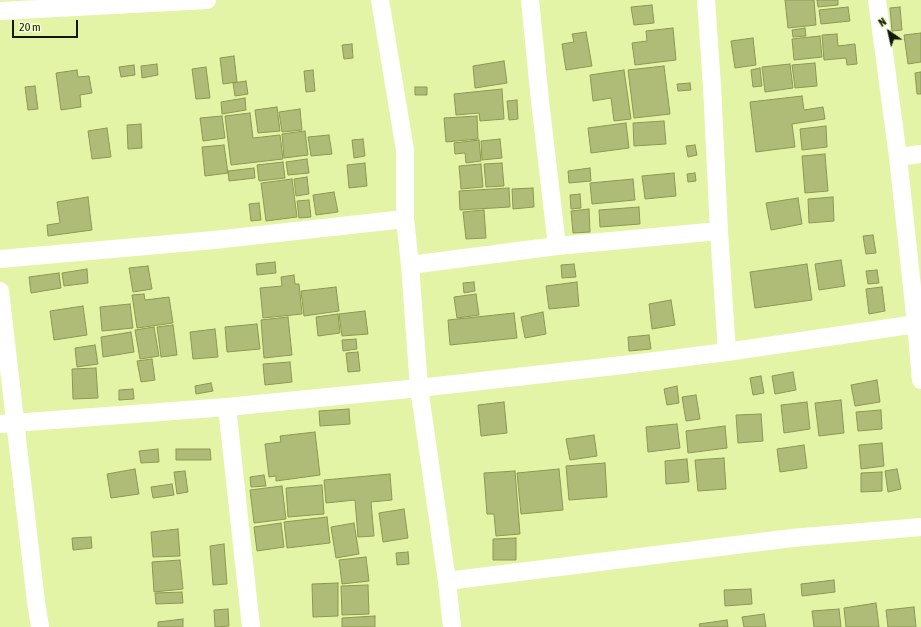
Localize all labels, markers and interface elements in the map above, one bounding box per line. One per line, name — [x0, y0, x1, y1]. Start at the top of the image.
scale bar — [14, 12, 80, 38]
north arrow — [869, 12, 909, 52]
text: N — [876, 15, 888, 29]
text: 20 m — [19, 20, 41, 34]

